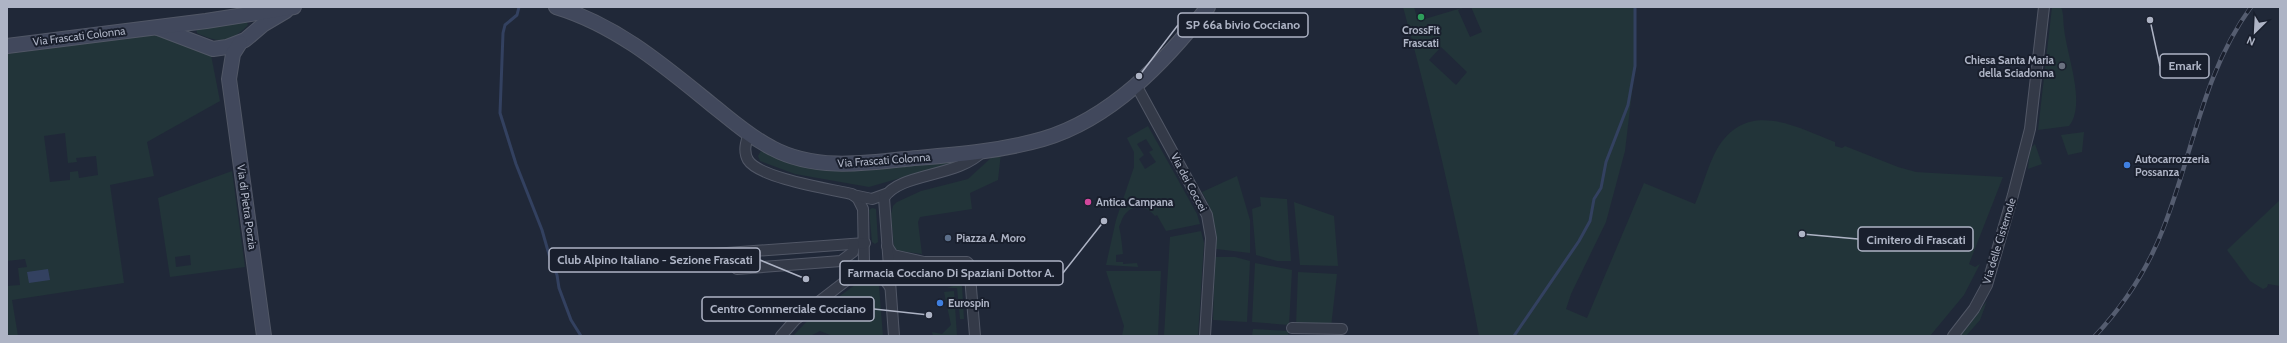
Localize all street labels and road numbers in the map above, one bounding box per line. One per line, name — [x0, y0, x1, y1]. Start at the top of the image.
street label: Via Frascati Colonna — [32, 23, 127, 49]
street label: Via Frascati Colonna — [837, 150, 932, 170]
street label: Via dei Coccei — [1168, 150, 1210, 214]
street label: Via di Pietra Porzia — [234, 164, 260, 251]
street label: Via delle Cisternole — [1979, 196, 2019, 286]

